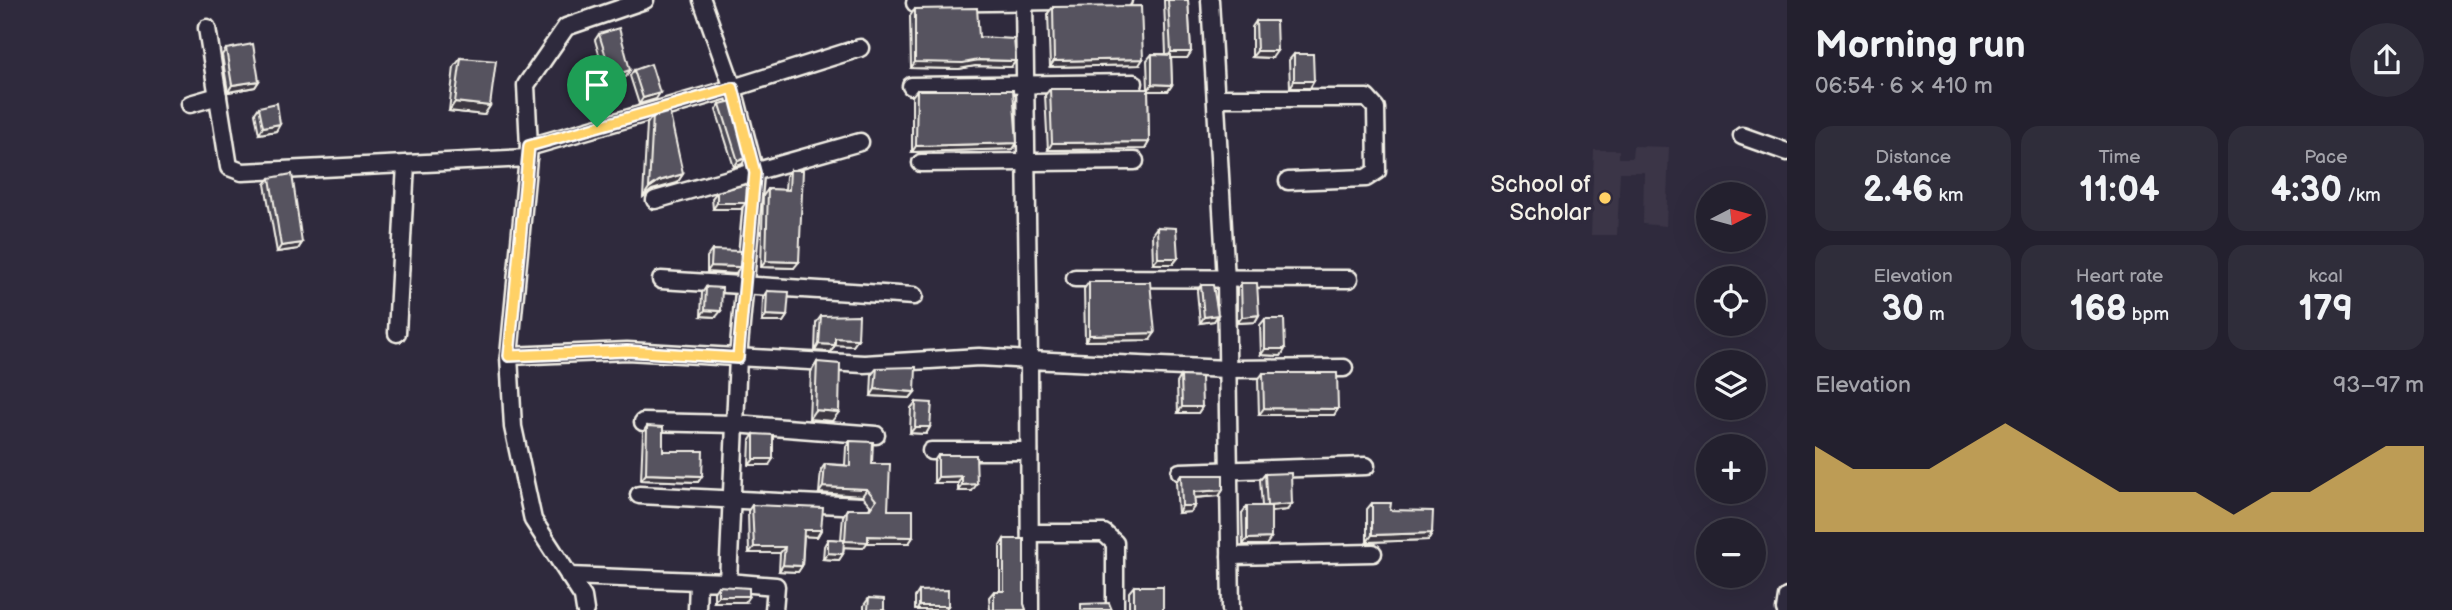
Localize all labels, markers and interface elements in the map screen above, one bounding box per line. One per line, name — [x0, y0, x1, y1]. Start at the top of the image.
text: Morning run — [1815, 23, 2026, 68]
button: share — [2350, 23, 2424, 97]
pin — [567, 55, 627, 127]
icon: arrive — [578, 66, 616, 104]
text: 06:54 · 6 × 410 m — [1815, 72, 1993, 100]
text: Distance — [1875, 146, 1951, 169]
text: Time — [2098, 146, 2141, 169]
text: Pace — [2304, 146, 2347, 169]
text: 2.46 — [1863, 169, 1933, 212]
text: 11:04 — [2079, 169, 2160, 212]
text: 4:30 — [2271, 169, 2342, 212]
place label: School of Scholar — [1490, 170, 1592, 227]
north arrow — [1696, 182, 1766, 252]
map controls — [1696, 182, 1766, 588]
text: km — [1933, 184, 1963, 207]
text: /km — [2342, 184, 2381, 207]
marker: School of Scholar — [1597, 190, 1613, 206]
text: Elevation — [1874, 265, 1953, 288]
text: Heart rate — [2076, 265, 2163, 288]
text: kcal — [2309, 265, 2343, 288]
button: locate — [1696, 266, 1766, 336]
text: 30 — [1882, 288, 1924, 331]
text: 168 — [2070, 288, 2127, 331]
text: 179 — [2299, 288, 2353, 331]
text: m — [1924, 303, 1945, 326]
text: bpm — [2127, 303, 2169, 326]
button: layers — [1696, 350, 1766, 420]
text: Elevation — [1815, 371, 1911, 399]
text: 93–97 m — [2333, 371, 2424, 399]
button: + — [1696, 434, 1766, 504]
button: − — [1696, 518, 1766, 588]

